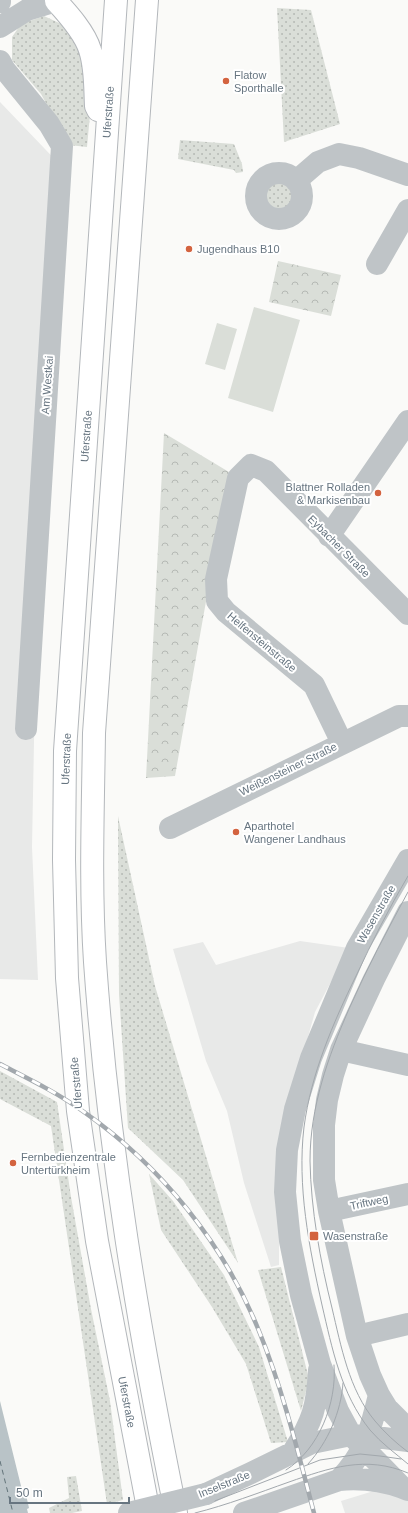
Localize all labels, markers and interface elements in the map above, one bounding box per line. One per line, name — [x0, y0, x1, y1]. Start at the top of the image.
place label: Flatow Sporthalle — [234, 69, 284, 94]
marker: Flatow Sporthalle — [221, 76, 231, 86]
street label: Uferstraße — [100, 86, 116, 138]
place label: Jugendhaus B10 — [197, 243, 280, 255]
marker: Jugendhaus B10 — [184, 244, 194, 254]
street label: Am Westkai — [39, 355, 55, 415]
street label: Uferstraße — [78, 410, 94, 462]
place label: Blattner Rolladen & Markisenbau — [286, 481, 370, 506]
marker: Blattner Rolladen & Markisenbau — [373, 488, 383, 498]
street label: Eybacher Straße — [306, 513, 372, 579]
street label: Helfensteinstraße — [225, 610, 299, 674]
street label: Uferstraße — [59, 733, 73, 785]
street label: Weißensteiner Straße — [237, 740, 339, 798]
place label: Aparthotel Wangener Landhaus — [244, 820, 346, 845]
marker: Aparthotel Wangener Landhaus — [231, 827, 241, 837]
street label: Wasenstraße — [355, 883, 397, 945]
street label: Uferstraße — [68, 1057, 84, 1109]
place label: Fernbedienzentrale Untertürkheim — [21, 1151, 116, 1176]
marker: Fernbedienzentrale Untertürkheim — [8, 1158, 18, 1168]
street label: Triftweg — [349, 1192, 389, 1212]
marker: Wasenstraße — [308, 1230, 320, 1242]
place label: Wasenstraße — [323, 1230, 388, 1242]
street label: Uferstraße — [116, 1375, 138, 1429]
street label: Inselstraße — [197, 1468, 251, 1500]
scale bar — [10, 1479, 129, 1505]
text: 50 m — [16, 1486, 43, 1500]

